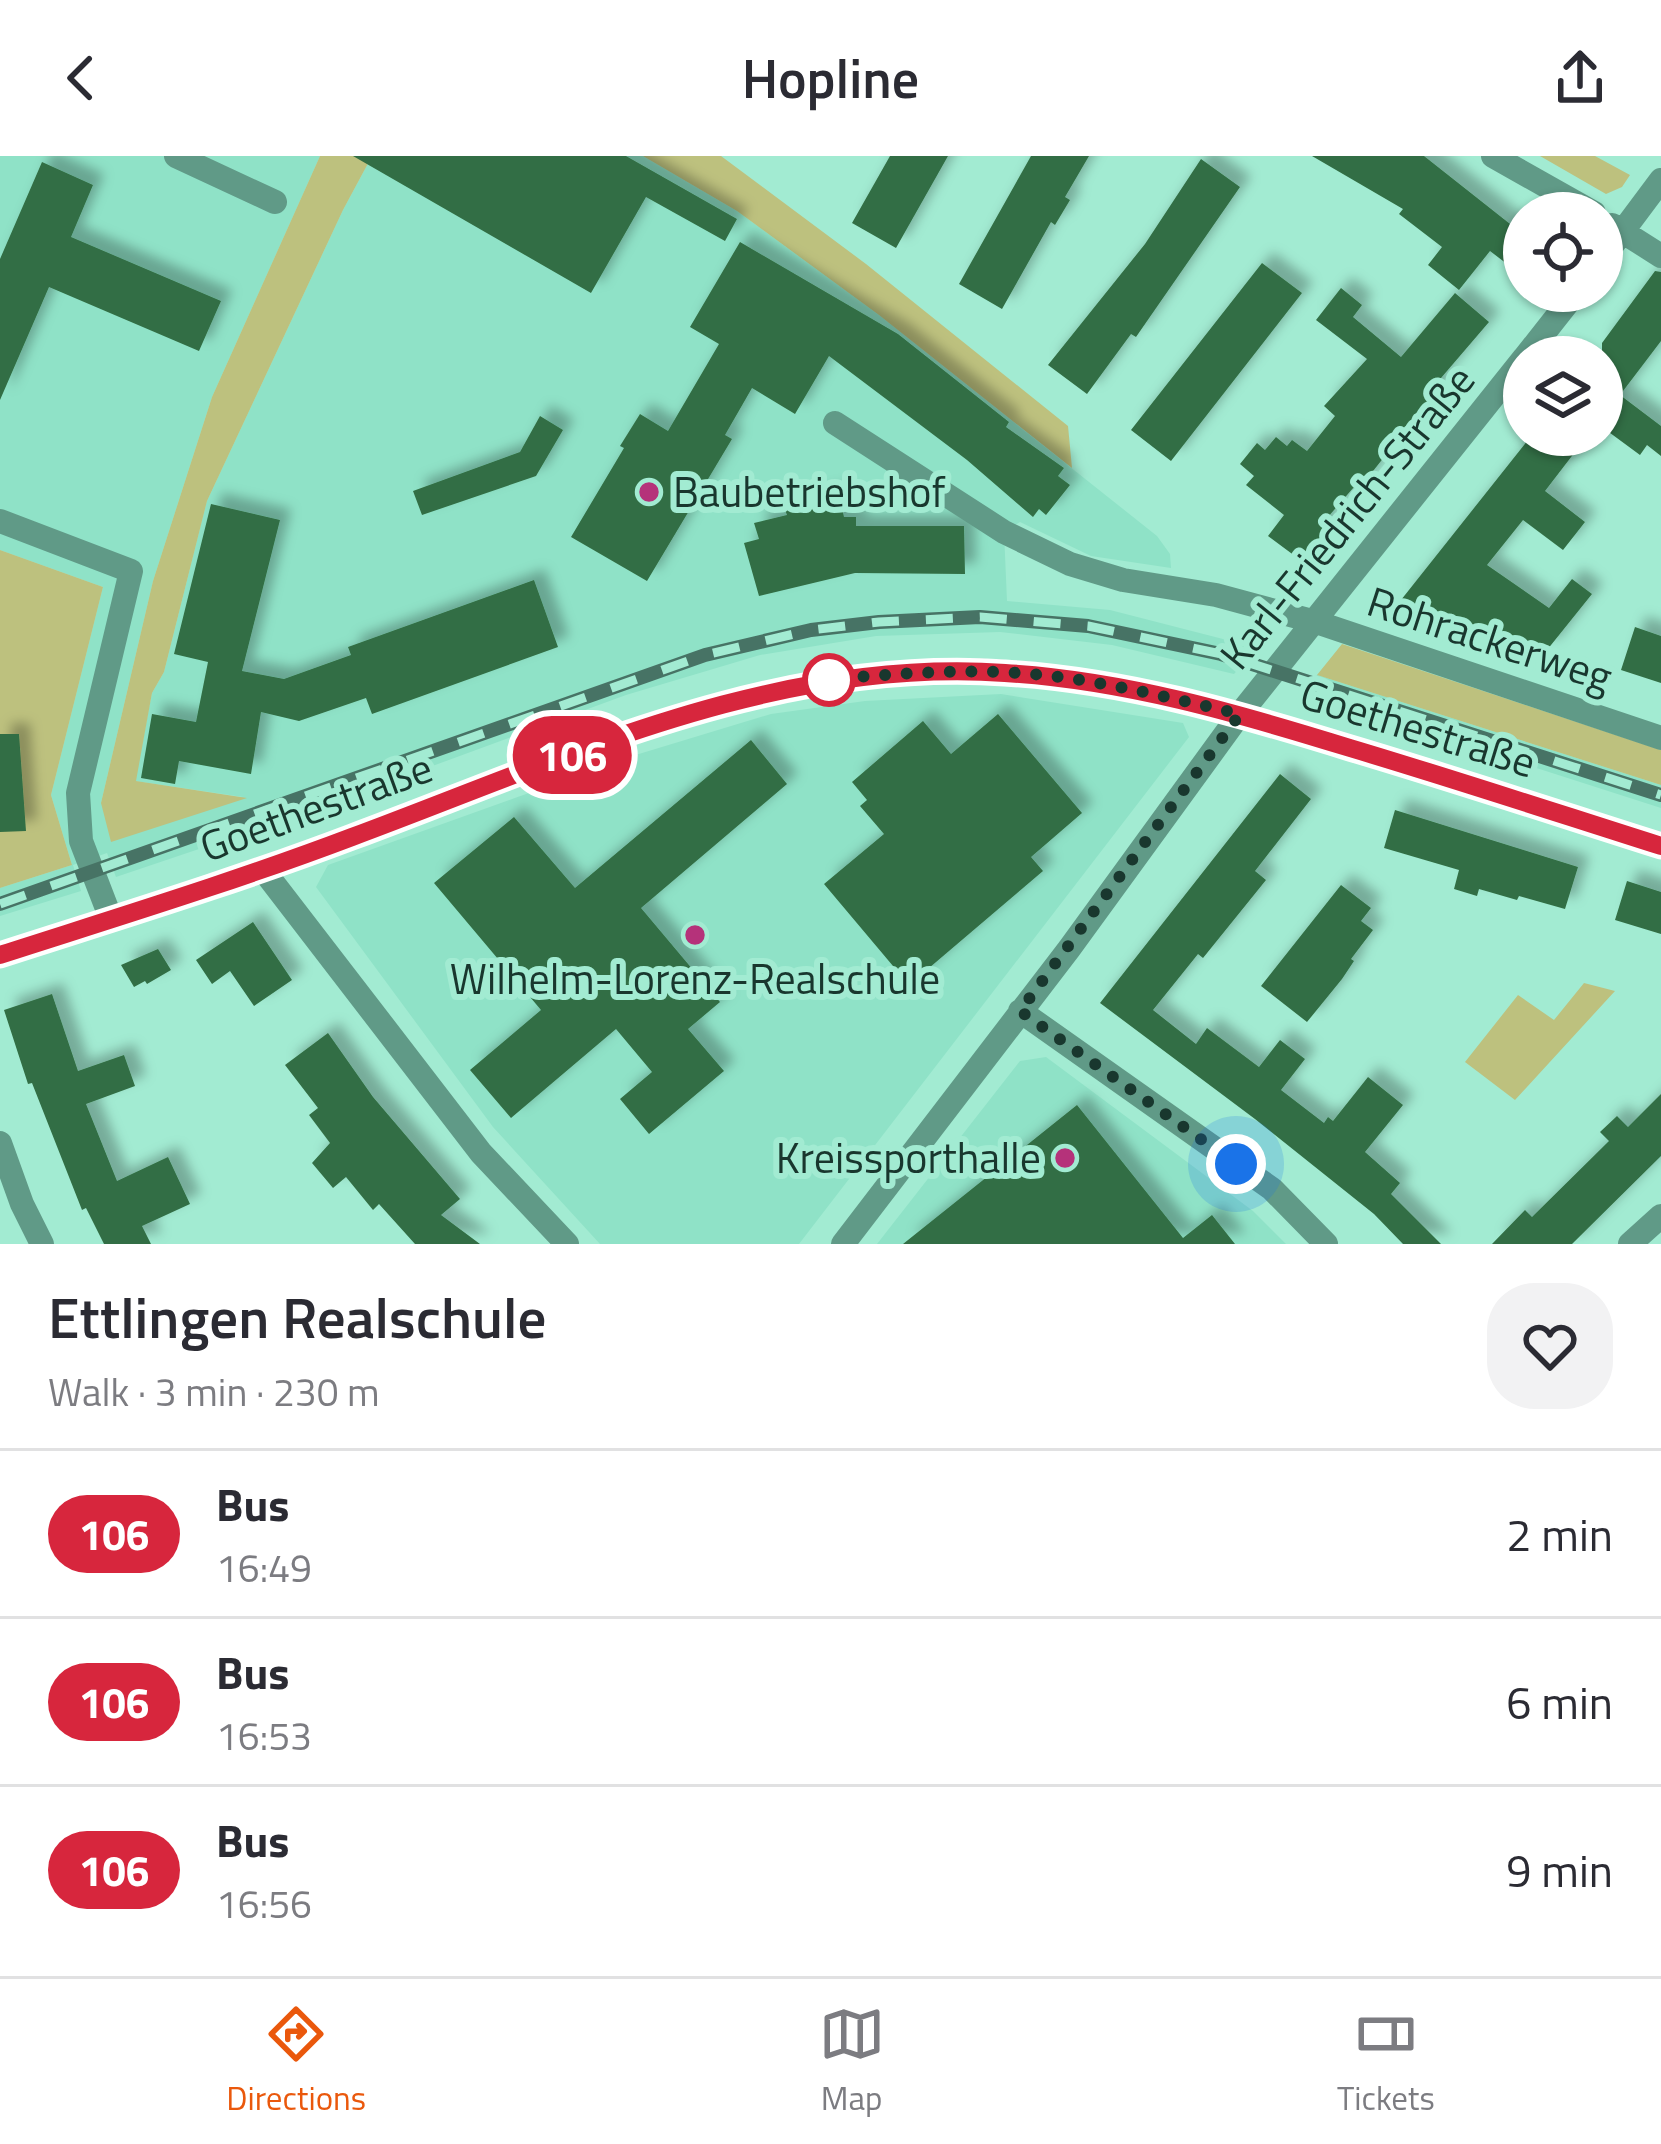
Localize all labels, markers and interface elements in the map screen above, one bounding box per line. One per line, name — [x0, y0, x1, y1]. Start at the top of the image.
text: Hopline — [742, 37, 919, 119]
icon: back — [48, 45, 114, 111]
icon: share — [1547, 45, 1613, 111]
map controls — [1503, 192, 1623, 456]
button: locate — [1503, 192, 1623, 312]
button: layers — [1503, 336, 1623, 456]
street label: Karl-Friedrich-Straße — [1203, 350, 1489, 683]
place label: Baubetriebshof — [673, 459, 945, 523]
marker: Baubetriebshof — [636, 479, 662, 505]
street label: Rohrackerweg — [1360, 568, 1621, 708]
unlabelled marker — [804, 655, 854, 705]
street label: Goethestraße — [1293, 661, 1544, 793]
line badge: 106 — [503, 716, 641, 794]
text: 106 — [537, 723, 607, 787]
street label: Goethestraße — [191, 734, 441, 878]
marker: Wilhelm-Lorenz-Realschule — [682, 922, 708, 948]
place label: Wilhelm-Lorenz-Realschule — [450, 946, 940, 1010]
place label: Kreissporthalle — [776, 1125, 1041, 1189]
your location — [1206, 1134, 1266, 1194]
marker: Kreissporthalle — [1052, 1145, 1078, 1171]
text: Ettlingen Realschule — [48, 1273, 546, 1360]
button: heart — [1487, 1283, 1613, 1409]
text: Walk · 3 min · 230 m — [48, 1362, 380, 1421]
text: Bus — [216, 1470, 290, 1538]
text: 2 min — [1506, 1500, 1613, 1568]
text: 106 — [79, 1502, 149, 1566]
text: 16:49 — [216, 1538, 312, 1597]
text: Bus — [216, 1638, 290, 1706]
text: 6 min — [1506, 1668, 1613, 1736]
text: 106 — [79, 1670, 149, 1734]
text: 16:53 — [216, 1706, 312, 1765]
text: Bus — [216, 1806, 290, 1874]
text: 9 min — [1506, 1836, 1613, 1904]
text: 106 — [79, 1838, 149, 1902]
text: 16:56 — [216, 1874, 312, 1933]
tab: Directions — [226, 2001, 366, 2123]
tab: Map — [819, 2001, 885, 2123]
tab: Tickets — [1337, 2001, 1435, 2123]

